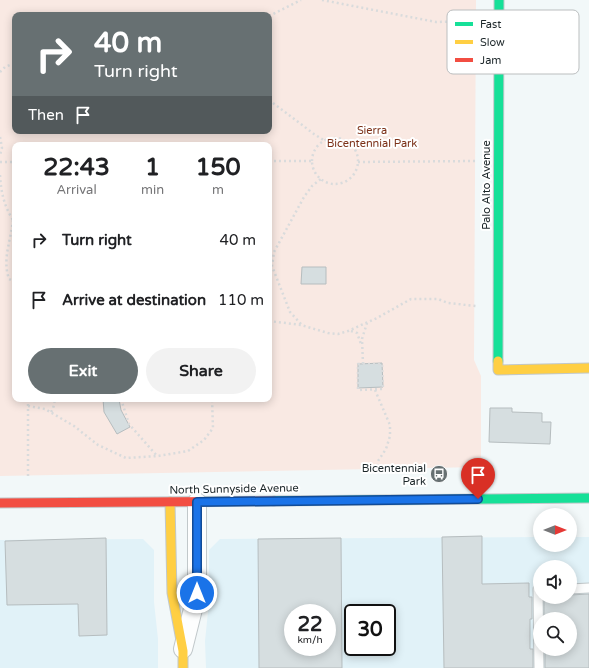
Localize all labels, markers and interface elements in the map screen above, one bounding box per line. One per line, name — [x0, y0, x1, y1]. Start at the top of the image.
legend — [447, 10, 579, 74]
text: Fast — [480, 18, 501, 31]
text: 40 m — [94, 26, 162, 60]
icon: right — [28, 28, 80, 80]
text: Slow — [480, 36, 505, 49]
text: Jam — [480, 54, 501, 67]
text: Turn right — [94, 60, 178, 82]
icon: arrive — [72, 104, 94, 126]
text: Then — [28, 106, 64, 124]
park label: Sierra Bicentennial Park — [327, 124, 417, 150]
street label: Palo Alto Avenue — [480, 140, 493, 230]
text: 22:43 — [43, 153, 110, 182]
text: 1 — [145, 153, 160, 182]
text: 150 — [195, 153, 241, 182]
text: Arrival — [56, 182, 97, 198]
text: min — [141, 182, 164, 198]
text: m — [212, 182, 224, 198]
icon: right — [28, 229, 50, 251]
text: Turn right — [62, 231, 132, 249]
text: 40 m — [219, 231, 256, 249]
icon: arrive — [28, 289, 50, 311]
text: Arrive at destination — [62, 291, 206, 309]
text: 110 m — [218, 291, 264, 309]
button: Exit — [28, 348, 138, 394]
button: Share — [146, 348, 256, 394]
pin — [461, 458, 495, 499]
place label: Bicentennial Park — [362, 462, 426, 488]
bus stop icon: Bicentennial Park — [429, 464, 449, 484]
icon: arrive — [467, 464, 489, 486]
street label: North Sunnyside Avenue — [169, 481, 299, 497]
north arrow — [533, 508, 577, 552]
map controls — [533, 508, 577, 656]
button: sound — [533, 560, 577, 604]
position arrow — [176, 572, 218, 614]
speed limit sign: 30 — [344, 604, 396, 656]
button: search — [533, 612, 577, 656]
text: 22 — [297, 613, 323, 637]
text: km/h — [297, 634, 323, 646]

